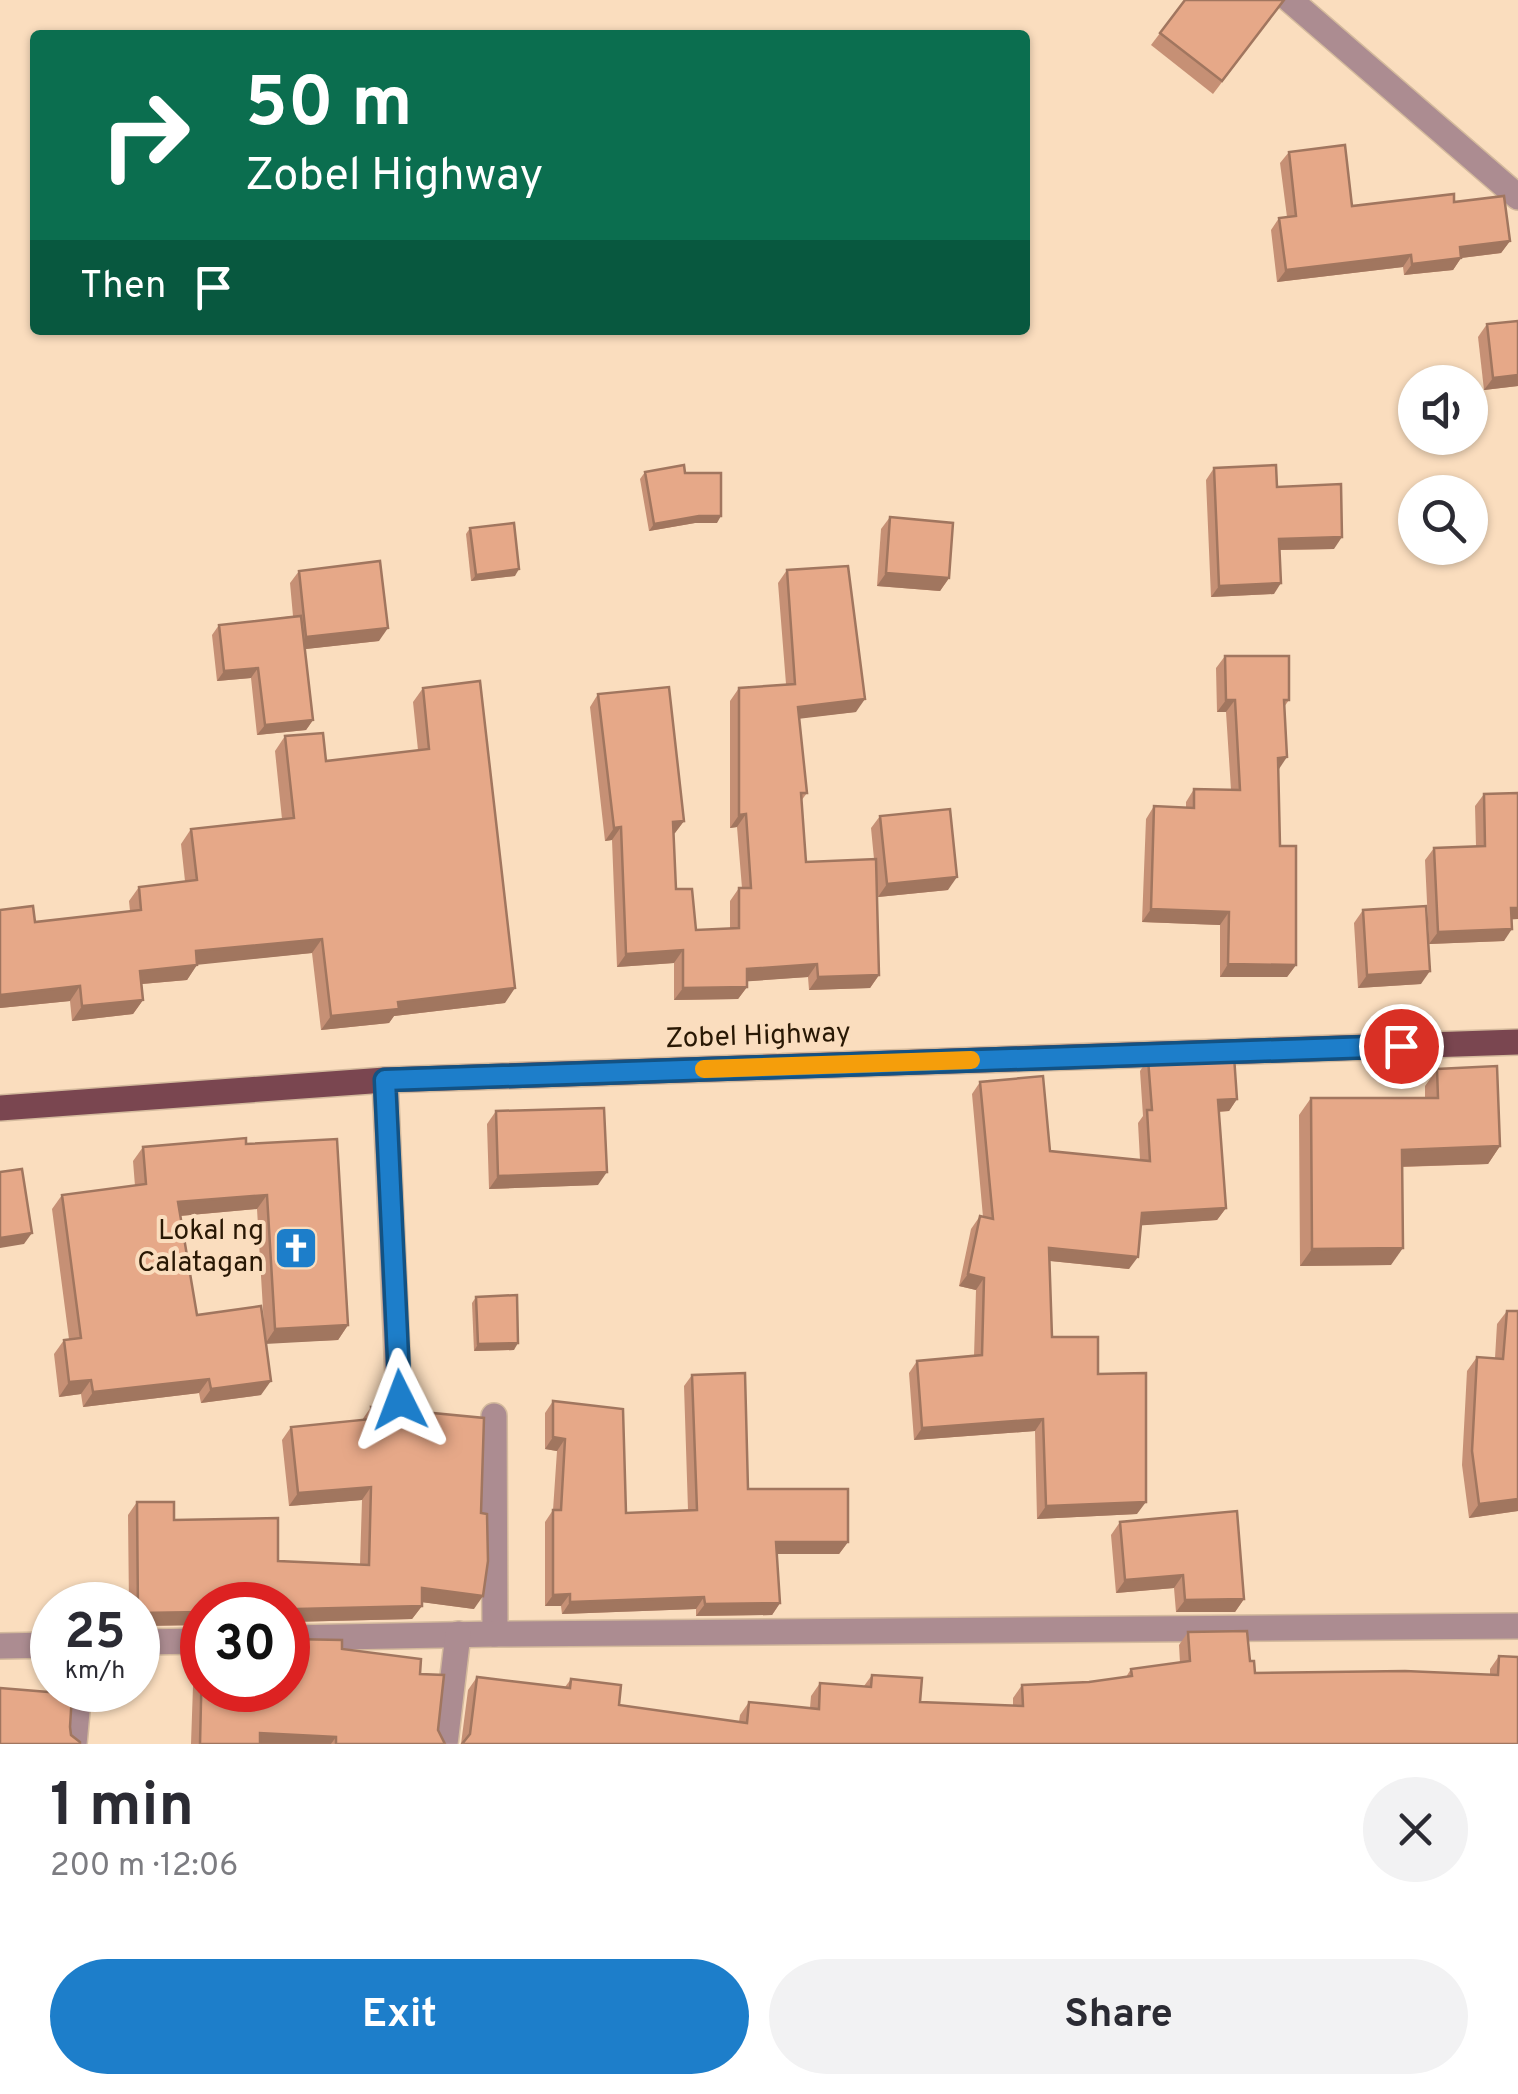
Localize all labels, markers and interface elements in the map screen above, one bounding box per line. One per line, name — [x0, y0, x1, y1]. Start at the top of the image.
text: 50 m — [245, 62, 412, 151]
icon: right — [80, 70, 210, 200]
text: Zobel Highway — [245, 149, 543, 206]
icon: arrive — [186, 260, 241, 315]
text: Then — [80, 263, 166, 312]
map controls — [1398, 365, 1488, 565]
button: sound — [1398, 365, 1488, 455]
button: search — [1398, 475, 1488, 565]
pin — [1359, 1004, 1444, 1089]
street label: Zobel Highway — [665, 1016, 851, 1058]
icon: arrive — [1374, 1019, 1429, 1074]
place label: Lokal ng Calatagan — [137, 1214, 264, 1282]
church icon: Lokal ng Calatagan — [273, 1225, 319, 1271]
position arrow — [348, 1348, 452, 1452]
speed limit sign: 30 — [180, 1582, 310, 1712]
text: 25 — [64, 1603, 126, 1666]
text: km/h — [65, 1656, 125, 1688]
text: 1 min — [50, 1771, 194, 1847]
button: close — [1363, 1777, 1468, 1882]
text: 200 m · 12:06 — [50, 1847, 238, 1887]
button: Exit — [50, 1959, 749, 2074]
button: Share — [769, 1959, 1468, 2074]

